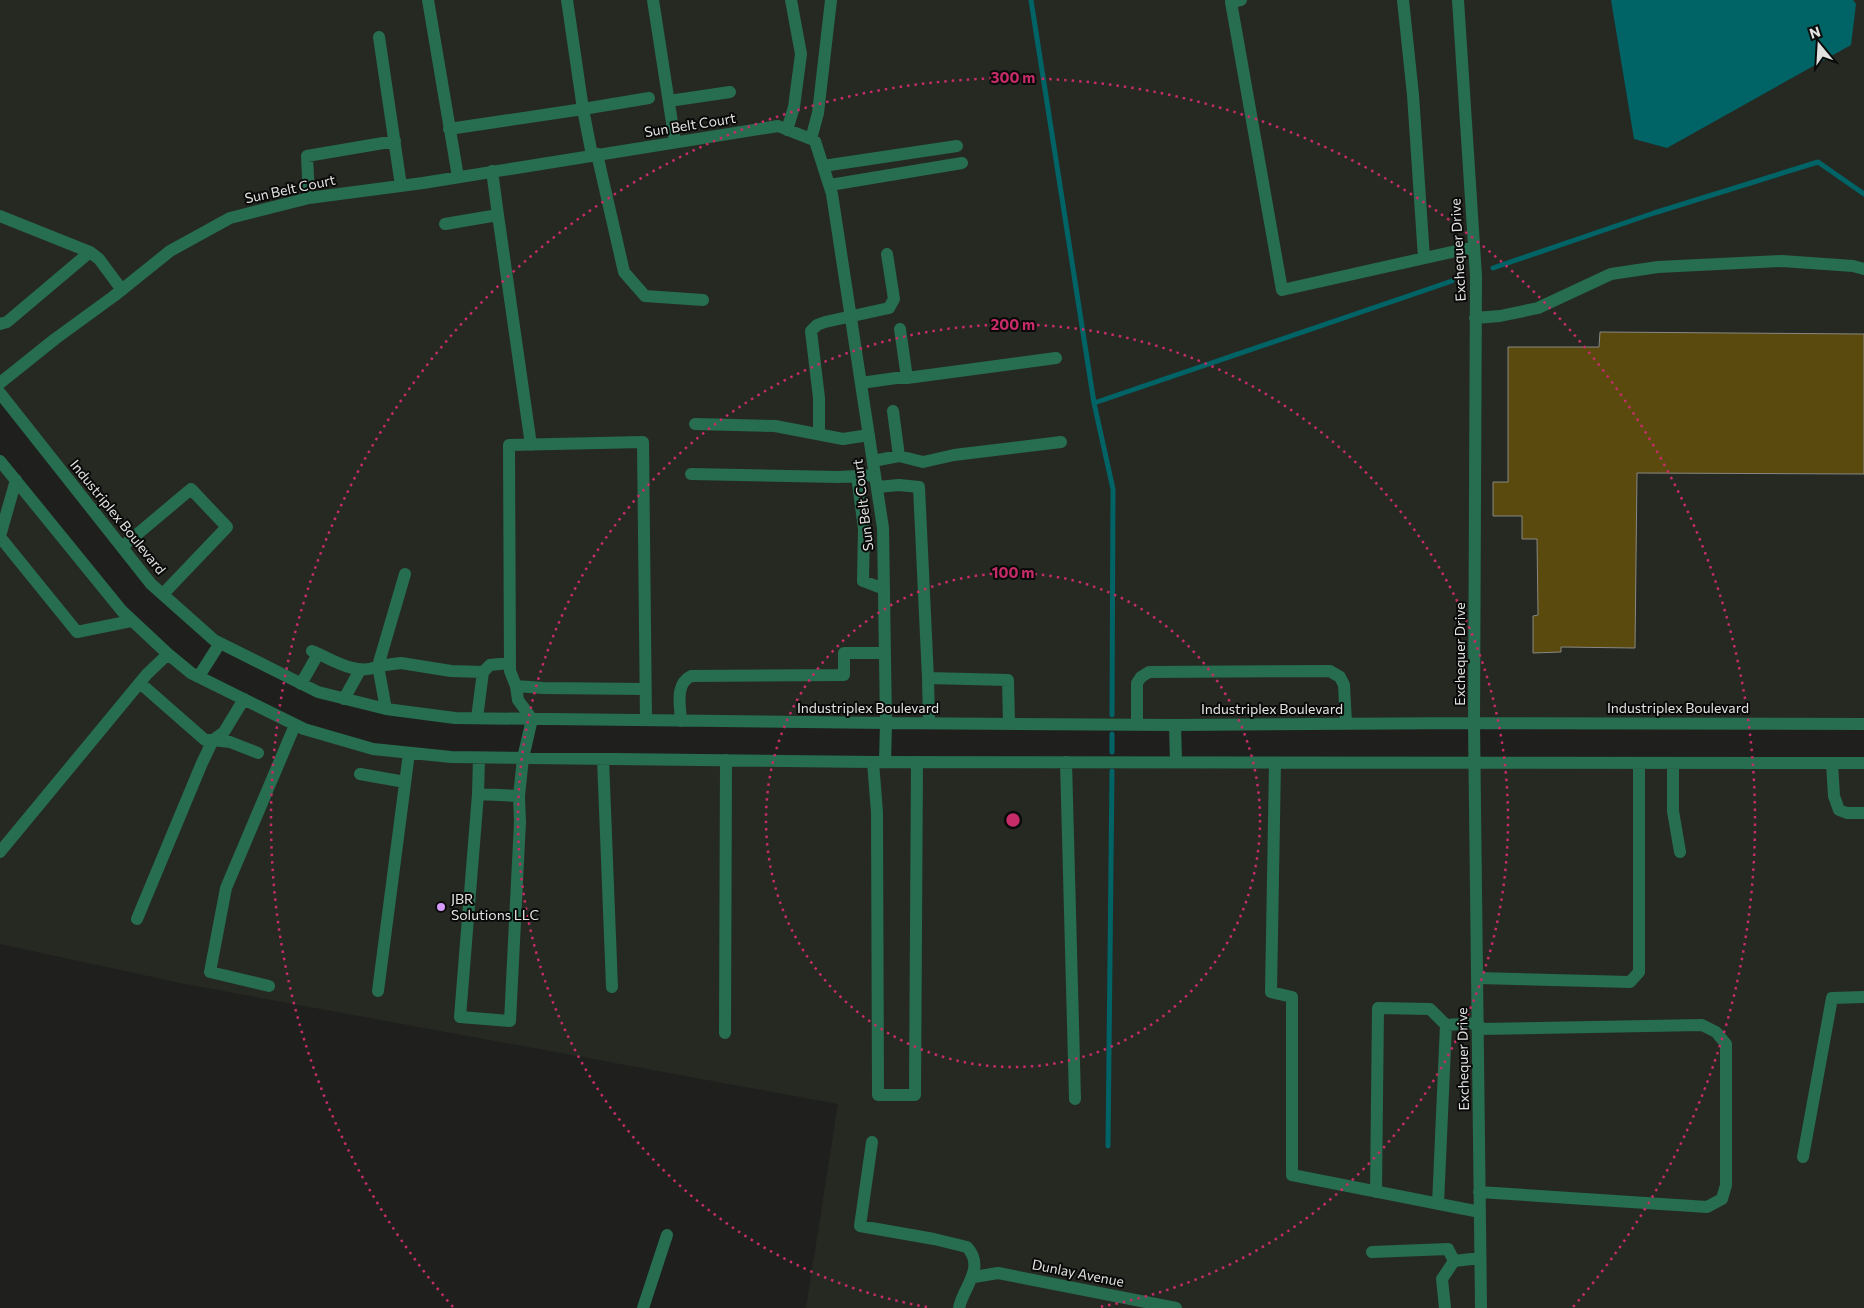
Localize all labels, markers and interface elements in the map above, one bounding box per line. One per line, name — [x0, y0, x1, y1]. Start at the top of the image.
north arrow — [1794, 20, 1844, 70]
text: N — [1807, 22, 1822, 42]
text: 300 m — [991, 68, 1035, 86]
street label: Sun Belt Court — [643, 109, 737, 140]
street label: Sun Belt Court — [243, 171, 337, 206]
street label: Exchequer Drive — [1446, 198, 1469, 302]
text: 200 m — [991, 315, 1035, 333]
street label: Industriplex Boulevard — [67, 456, 170, 577]
street label: Sun Belt Court — [848, 458, 877, 552]
text: 100 m — [992, 563, 1034, 581]
street label: Exchequer Drive — [1451, 602, 1468, 706]
street label: Industriplex Boulevard — [797, 699, 939, 716]
street label: Industriplex Boulevard — [1607, 699, 1749, 716]
street label: Industriplex Boulevard — [1201, 700, 1343, 717]
centre of rings — [1004, 811, 1022, 829]
place label: JBR Solutions LLC — [451, 890, 539, 923]
marker: JBR Solutions LLC — [435, 901, 447, 913]
street label: Exchequer Drive — [1453, 1007, 1472, 1111]
street label: Dunlay Avenue — [1031, 1255, 1126, 1290]

